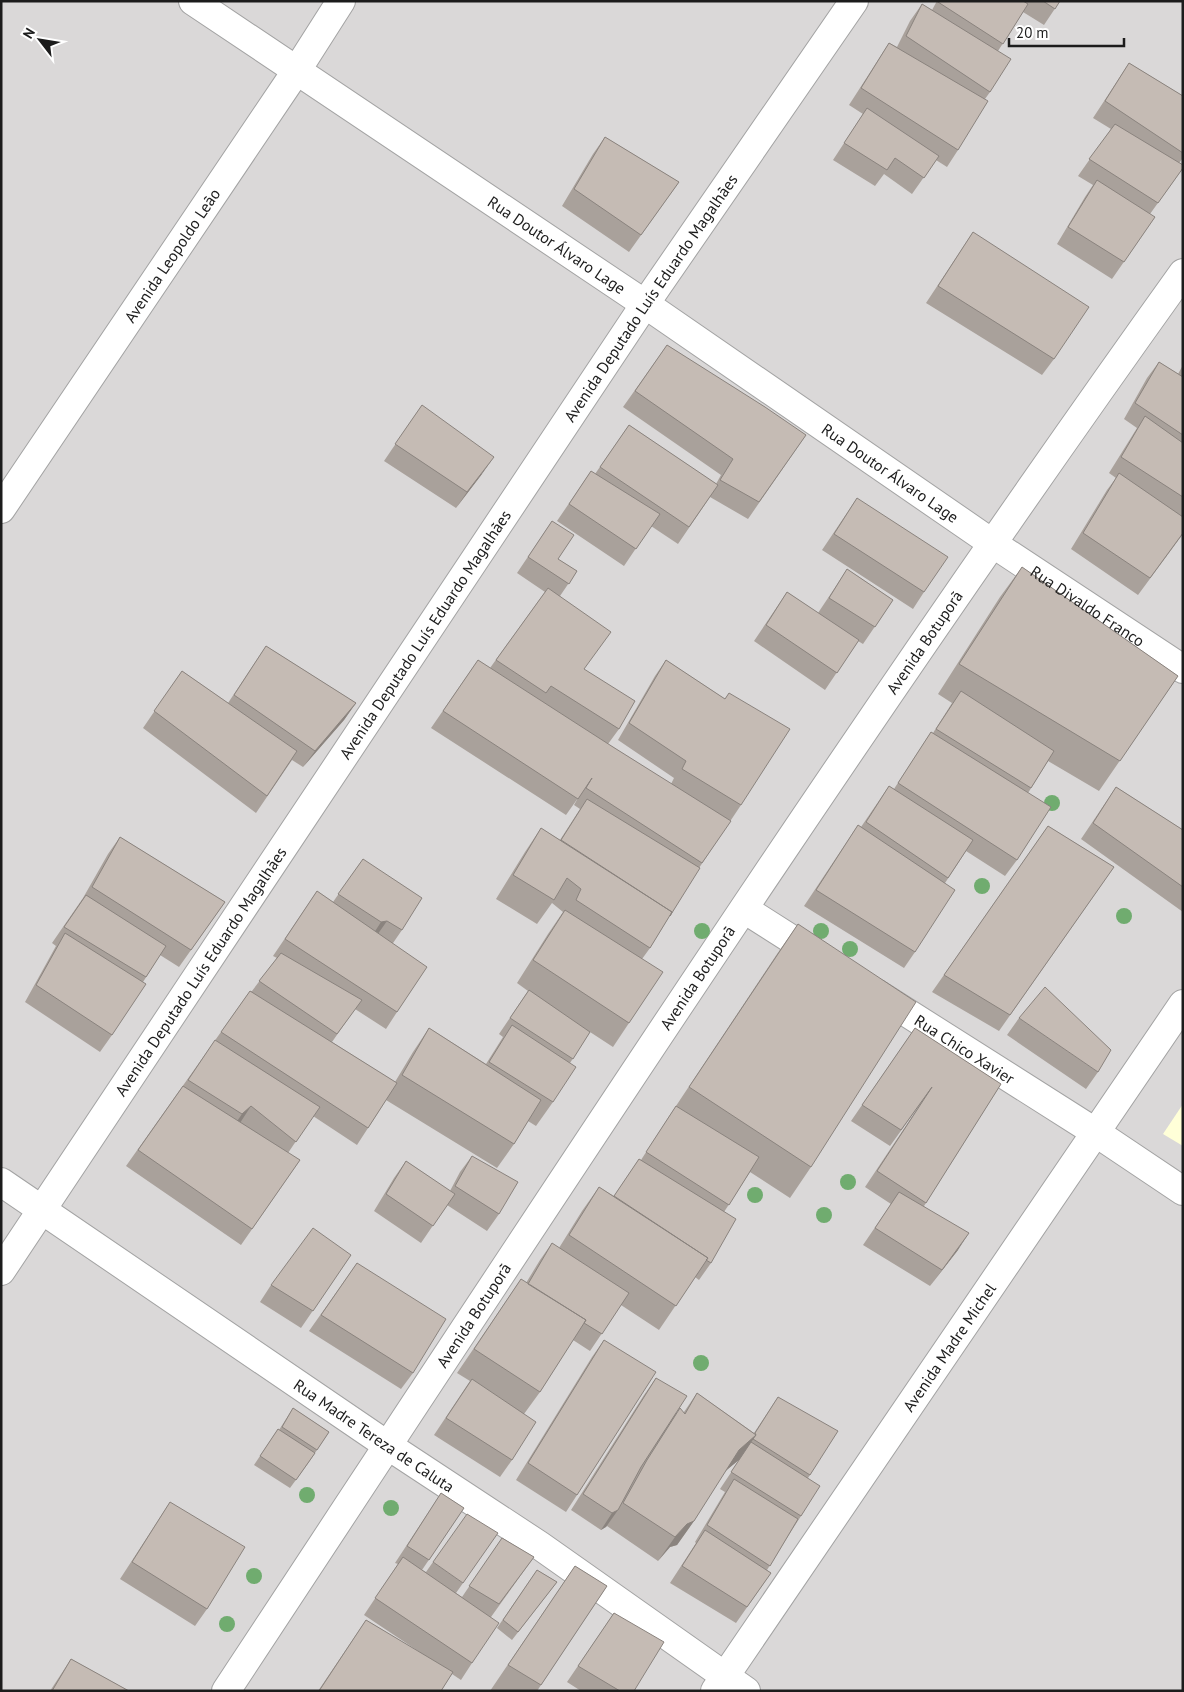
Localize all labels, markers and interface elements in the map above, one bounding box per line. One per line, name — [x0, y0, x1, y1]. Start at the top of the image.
north arrow — [15, 15, 65, 65]
scale bar — [1009, 15, 1124, 47]
text: 20 m — [1016, 23, 1049, 42]
text: N — [19, 25, 39, 42]
street label: Avenida Deputado Luís Eduardo Magalhães — [559, 170, 742, 426]
street label: Avenida Leopoldo Leão — [120, 184, 224, 326]
street label: Rua Doutor Álvaro Lage — [484, 192, 629, 298]
street label: Rua Doutor Álvaro Lage — [818, 419, 962, 527]
street label: Avenida Deputado Luís Eduardo Magalhães — [335, 506, 515, 763]
street label: Rua Divaldo Franco — [1027, 561, 1148, 651]
street label: Avenida Botuporã — [882, 587, 967, 698]
street label: Avenida Deputado Luís Eduardo Magalhães — [110, 843, 291, 1100]
street label: Avenida Botuporã — [655, 922, 739, 1034]
street label: Rua Chico Xavier — [911, 1010, 1019, 1089]
street label: Avenida Botuporã — [432, 1259, 515, 1371]
street label: Avenida Madre Michel — [898, 1279, 1000, 1415]
street label: Rua Madre Tereza de Caluta — [290, 1374, 458, 1496]

